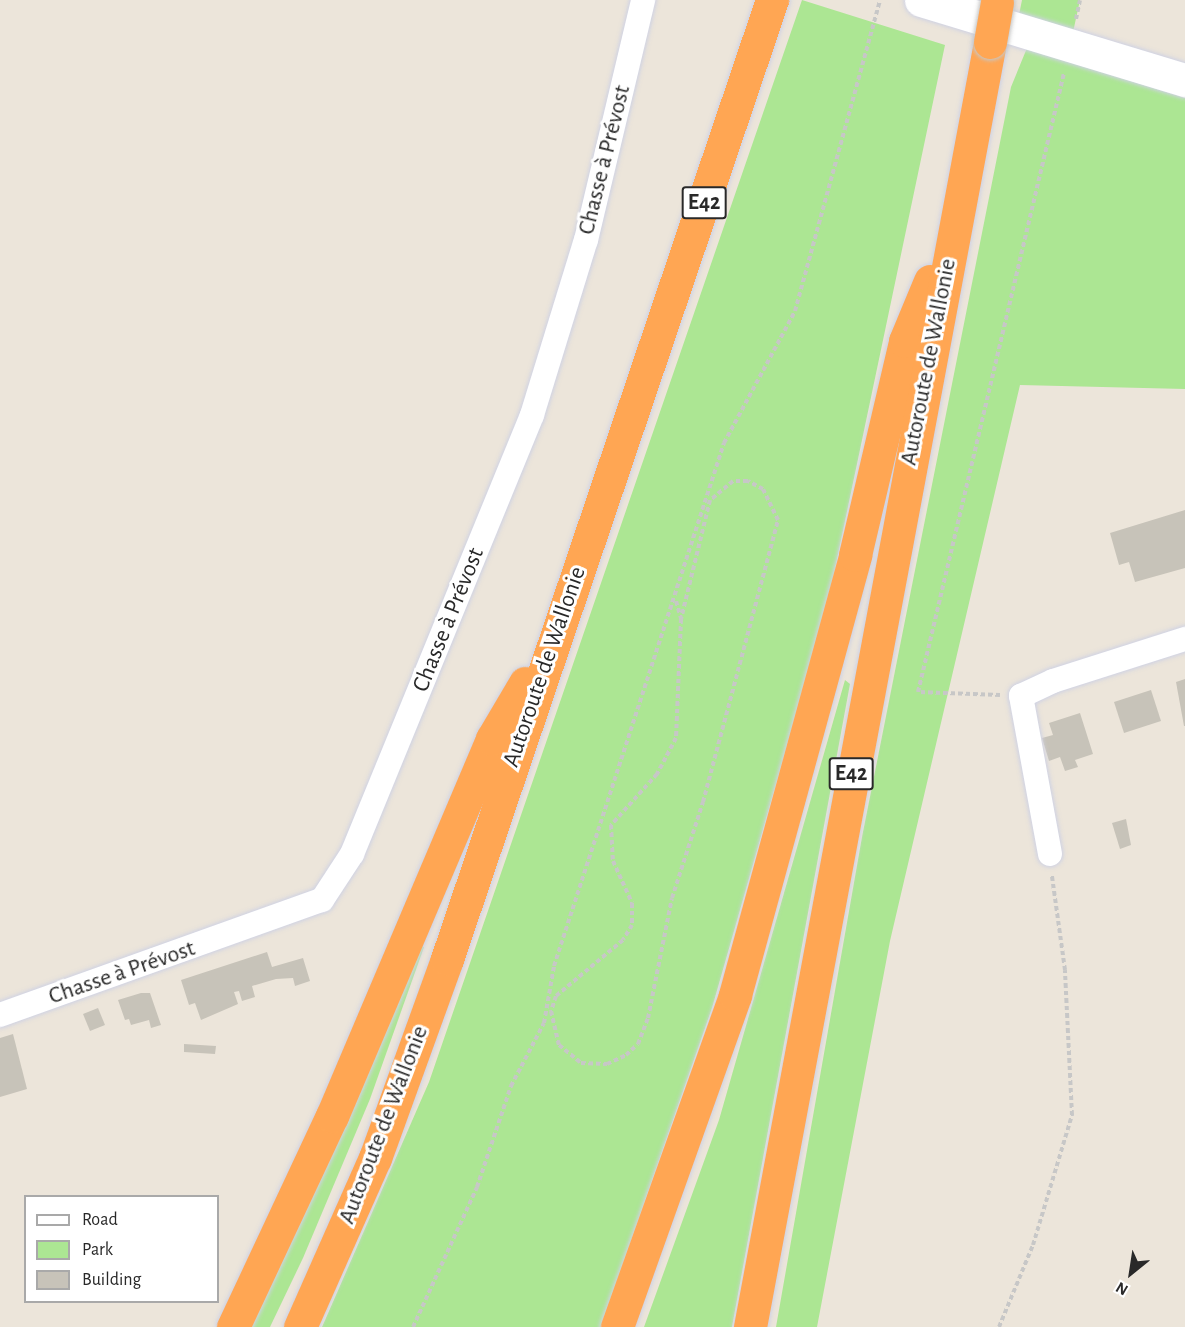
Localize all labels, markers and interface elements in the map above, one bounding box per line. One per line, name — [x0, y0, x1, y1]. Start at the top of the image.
street label: Chasse à Prévost — [573, 82, 637, 238]
road number: E42 — [682, 184, 726, 222]
street label: Autoroute de Wallonie — [895, 256, 963, 468]
street label: Chasse à Prévost — [407, 544, 491, 696]
street label: Autoroute de Wallonie — [497, 563, 593, 771]
road number: E42 — [828, 755, 874, 793]
street label: Chasse à Prévost — [45, 934, 199, 1012]
street label: Autoroute de Wallonie — [333, 1022, 435, 1228]
legend — [24, 1195, 219, 1303]
text: Road — [82, 1211, 118, 1229]
text: Park — [82, 1241, 113, 1259]
north arrow — [1101, 1243, 1161, 1303]
text: Building — [82, 1271, 141, 1289]
text: N — [1113, 1279, 1131, 1298]

